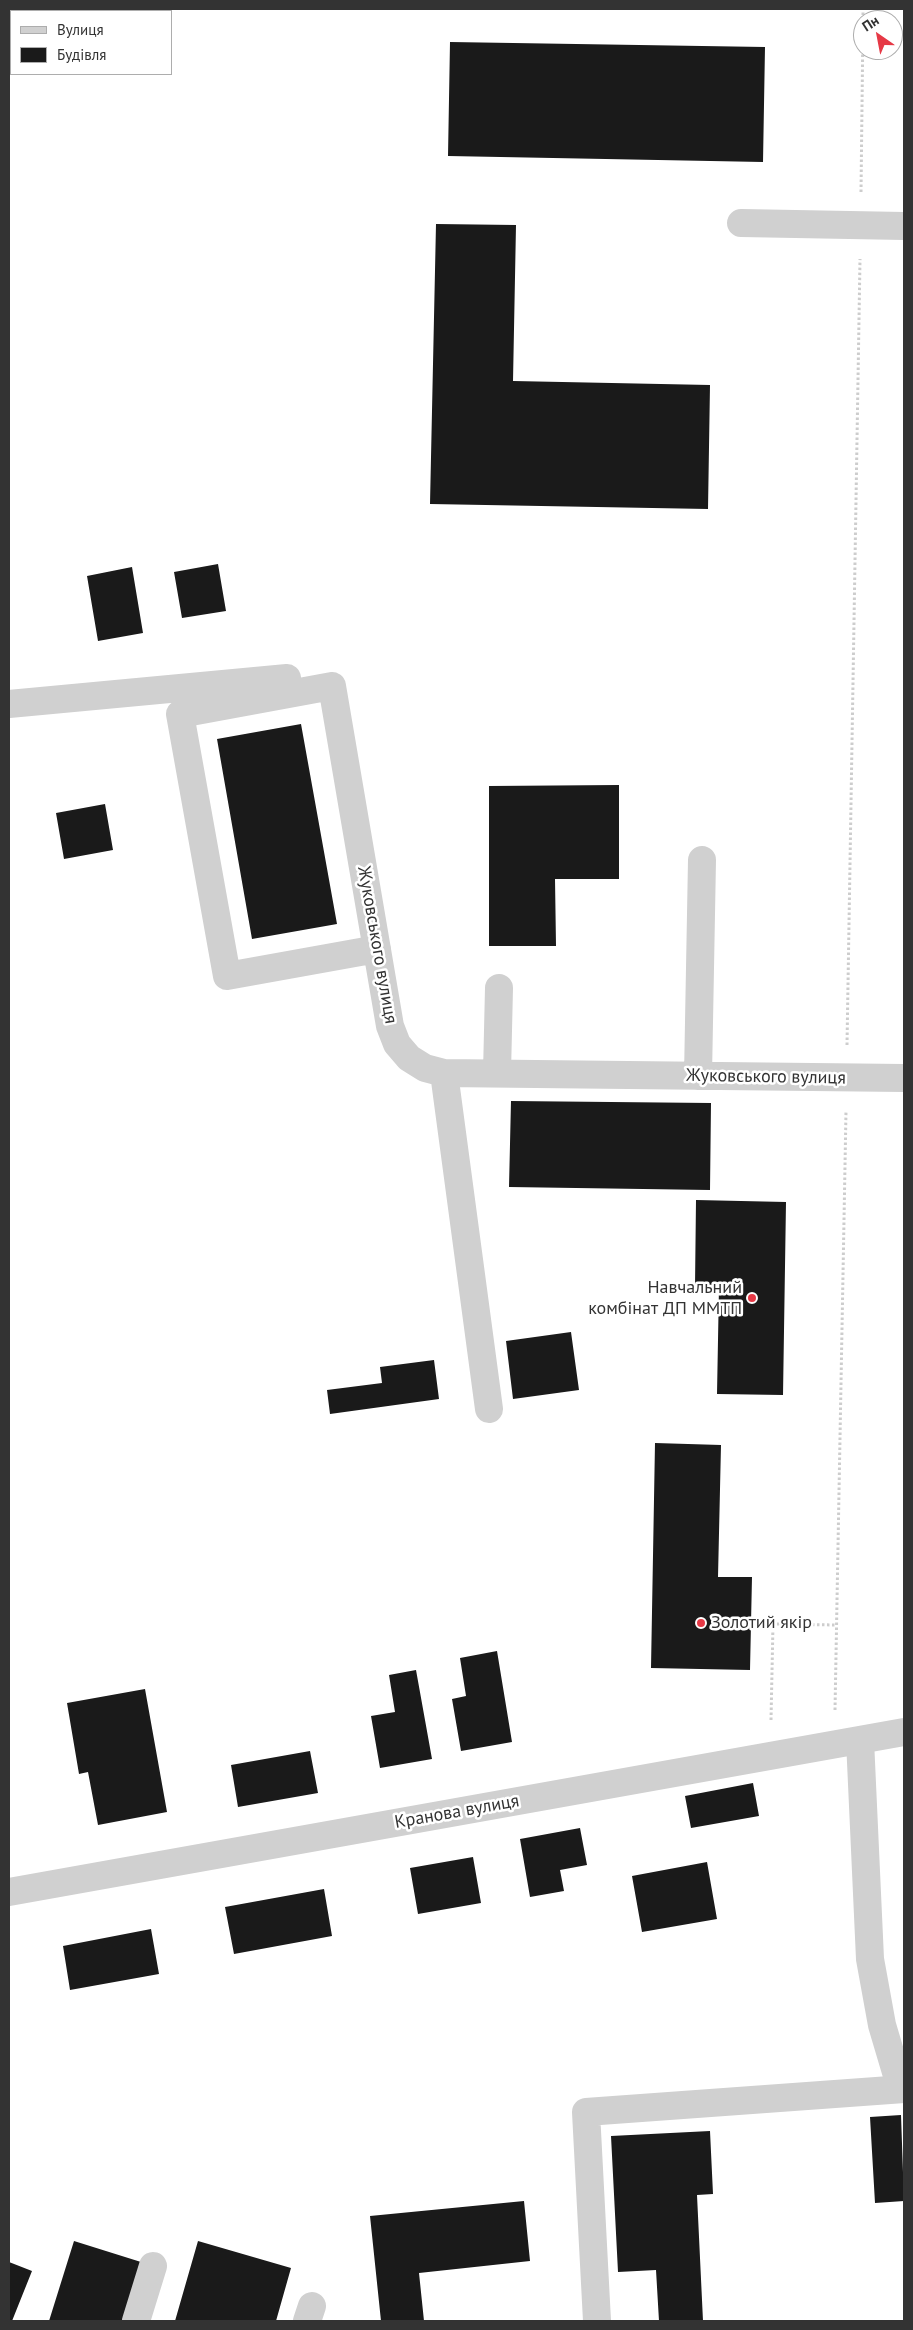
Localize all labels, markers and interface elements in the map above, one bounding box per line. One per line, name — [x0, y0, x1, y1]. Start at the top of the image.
legend — [10, 10, 172, 75]
north arrow — [853, 10, 903, 60]
text: Пн — [859, 11, 882, 35]
text: Вулиця — [57, 20, 104, 39]
text: Будівля — [57, 45, 106, 64]
street label: Жуковського вулиця — [353, 864, 401, 1026]
street label: Жуковського вулиця — [686, 1065, 846, 1089]
place label: Навчальний комбінат ДП ММТП — [588, 1277, 742, 1320]
marker: Навчальний комбінат ДП ММТП — [746, 1292, 758, 1304]
place label: Золотий якір — [711, 1612, 812, 1634]
marker: Золотий якір — [695, 1617, 707, 1629]
street label: Кранова вулиця — [393, 1790, 521, 1834]

